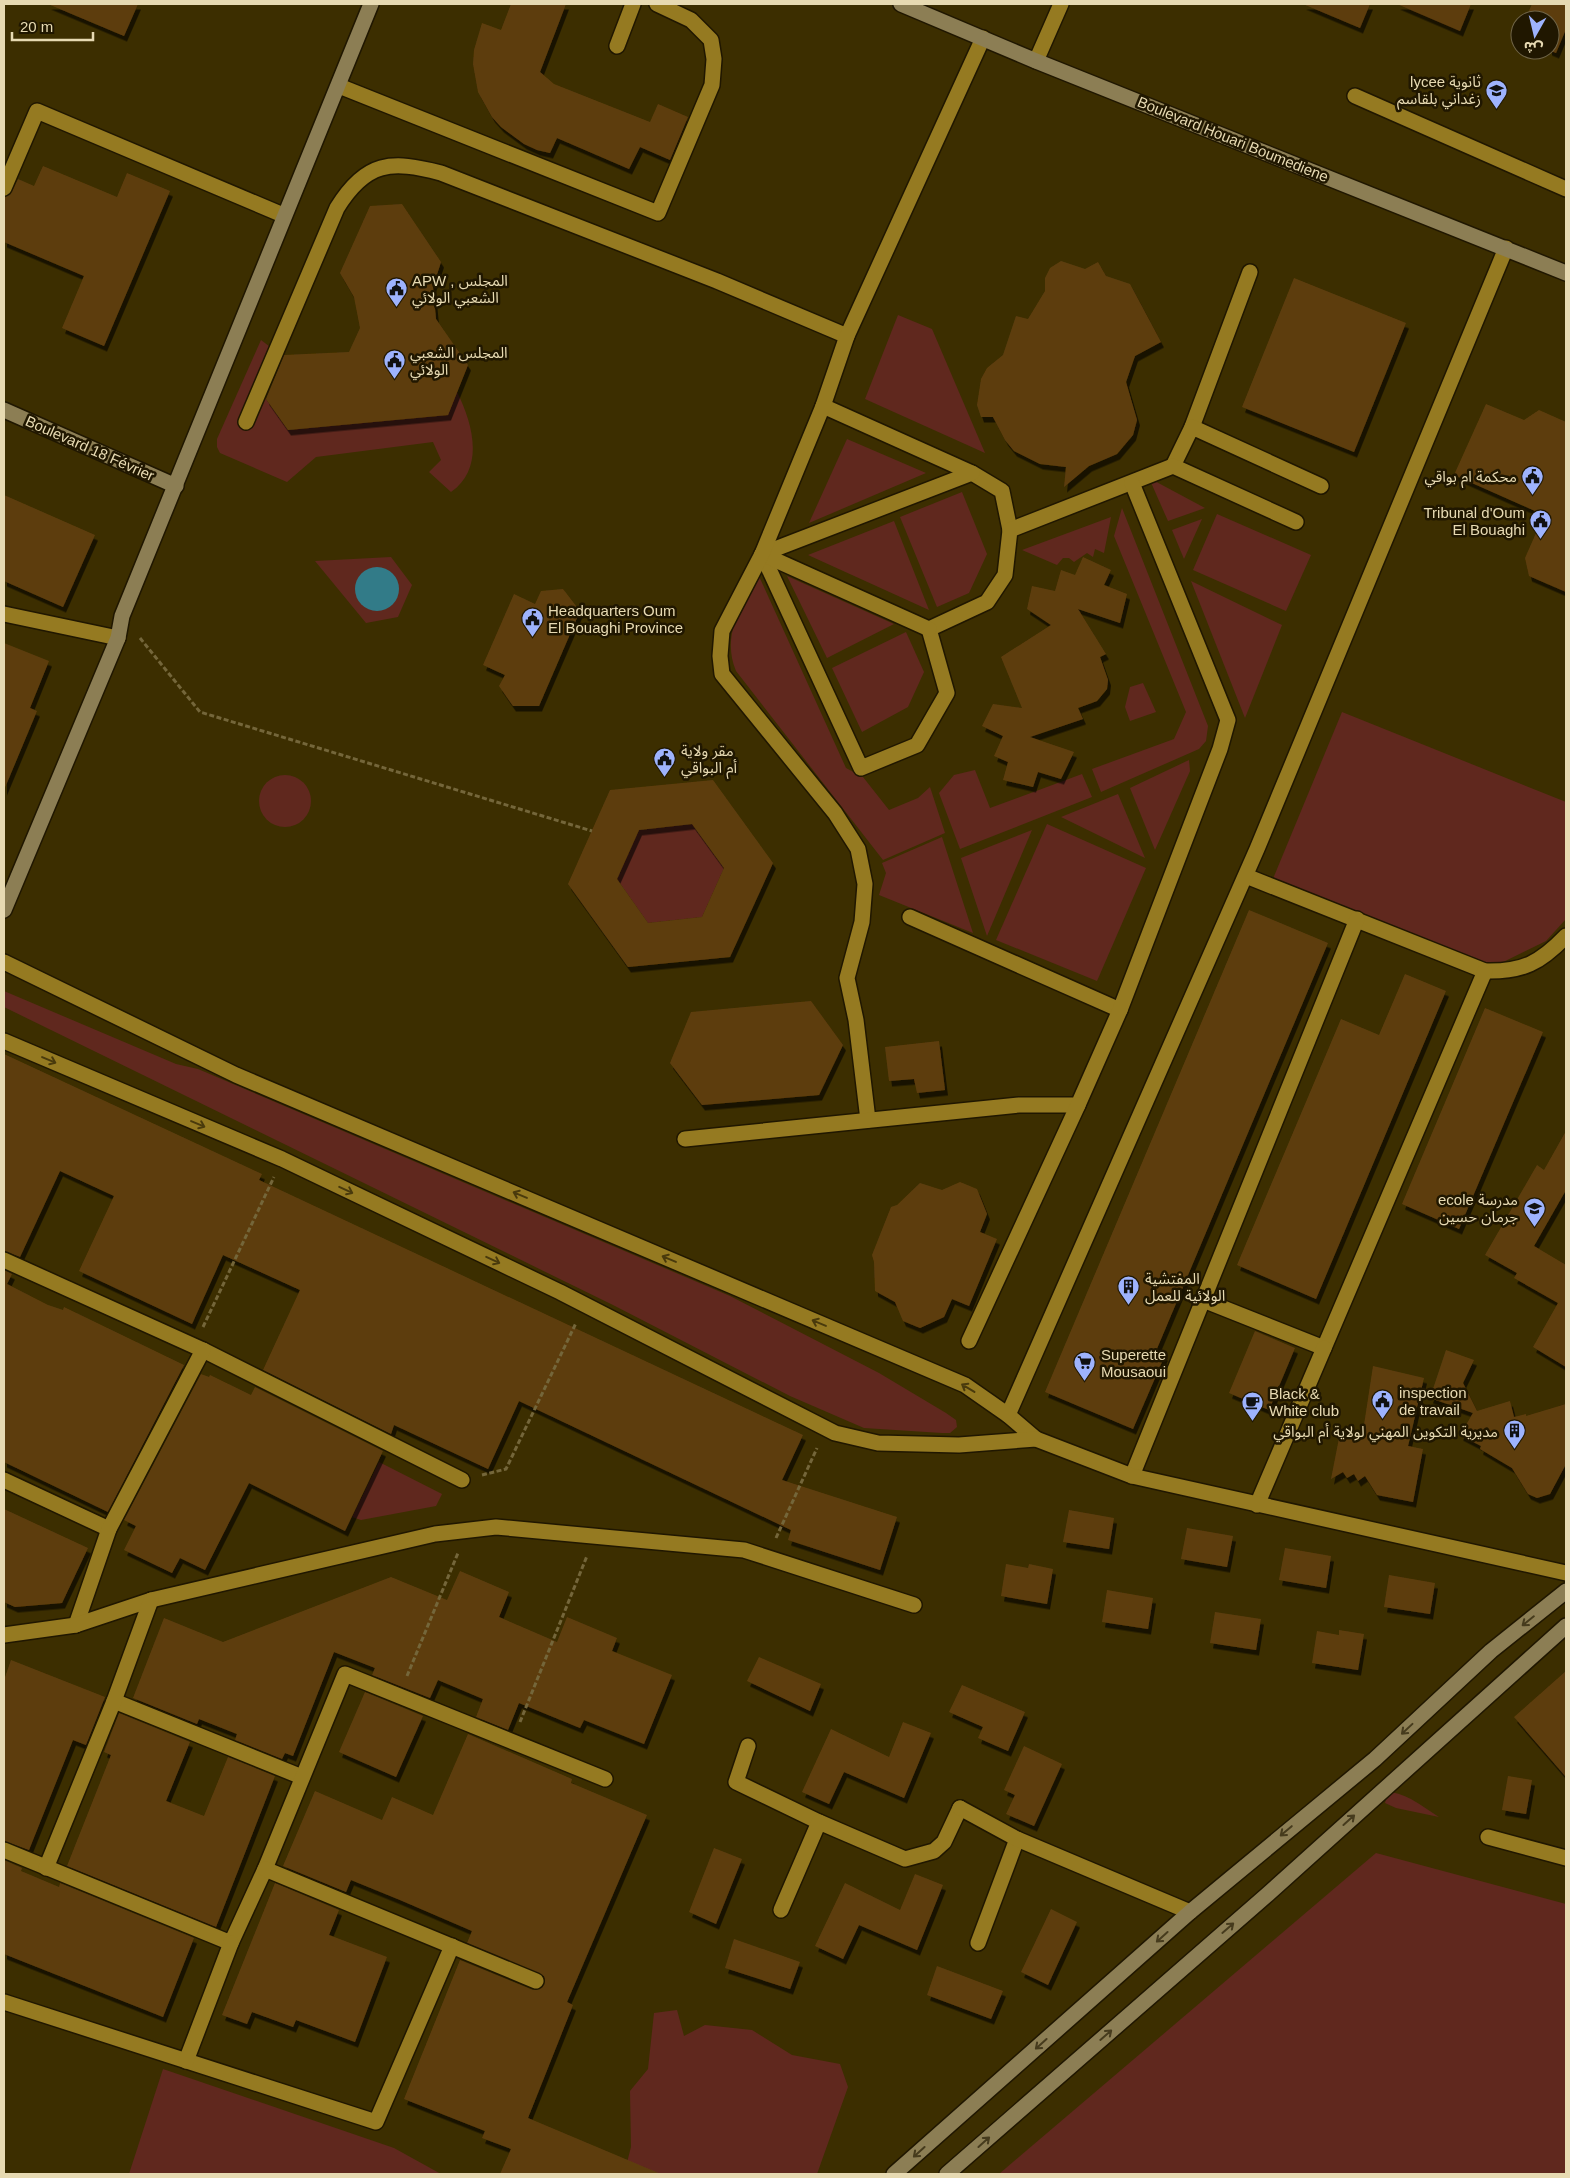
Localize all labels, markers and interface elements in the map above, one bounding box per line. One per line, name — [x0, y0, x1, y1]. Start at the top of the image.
scale bar — [12, 10, 94, 42]
north arrow — [1510, 10, 1560, 60]
text: 20 m — [20, 18, 53, 35]
text: ش — [1523, 39, 1544, 57]
place label: lycee ثانوية زغداني بلقاسم — [1397, 73, 1481, 110]
school or university icon: lycee ثانوية زغداني بلقاسم — [1485, 78, 1509, 109]
street label: Boulevard Houari Boumediene — [1135, 93, 1331, 185]
place label: APW , المجلس الشعبي الولائي — [412, 272, 508, 309]
public building icon: APW , المجلس الشعبي الولائي — [384, 277, 408, 308]
place label: المجلس الشعبي الولائي — [410, 344, 508, 381]
public building icon: المجلس الشعبي الولائي — [382, 349, 406, 380]
street label: Boulevard 18 Février — [23, 412, 157, 484]
public building icon: محكمة ام بواقي — [1521, 464, 1545, 495]
place label: محكمة ام بواقي — [1424, 468, 1517, 488]
place label: Tribunal d'Oum El Bouaghi — [1423, 504, 1525, 538]
public building icon: Tribunal d'Oum El Bouaghi — [1529, 509, 1553, 540]
place label: Headquarters Oum El Bouaghi Province — [548, 602, 683, 636]
public building icon: Headquarters Oum El Bouaghi Province — [520, 607, 544, 638]
place label: مقر ولاية أم البواقي — [681, 742, 737, 779]
public building icon: مقر ولاية أم البواقي — [653, 747, 677, 778]
one-way arrow — [41, 1056, 56, 1066]
one-way arrow — [190, 1119, 205, 1129]
one-way arrow — [339, 1186, 354, 1196]
one-way arrow — [513, 1189, 528, 1199]
place label: ecole مدرسة جرمان حسين — [1438, 1191, 1518, 1226]
school or university icon: ecole مدرسة جرمان حسين — [1522, 1196, 1546, 1227]
one-way arrow — [662, 1253, 677, 1263]
one-way arrow — [485, 1256, 500, 1265]
place label: المفتشية الولائية للعمل — [1145, 1270, 1225, 1305]
building icon: المفتشية الولائية للعمل — [1117, 1275, 1141, 1306]
one-way arrow — [812, 1317, 827, 1327]
place label: Superette Mousaoui — [1101, 1346, 1166, 1380]
supermarket icon: Superette Mousaoui — [1073, 1351, 1097, 1382]
one-way arrow — [961, 1382, 975, 1392]
place label: inspection de travail — [1399, 1384, 1467, 1418]
place label: Black & White club — [1269, 1385, 1339, 1419]
public building icon: inspection de travail — [1371, 1389, 1395, 1420]
cafe icon: Black & White club — [1241, 1390, 1265, 1421]
building icon: مديرية التكوين المهني لولاية أم البواقي — [1502, 1419, 1526, 1450]
place label: مديرية التكوين المهني لولاية أم البواقي — [1273, 1423, 1498, 1443]
one-way arrow — [1522, 1616, 1535, 1627]
one-way arrow — [1400, 1723, 1413, 1735]
one-way arrow — [1343, 1814, 1356, 1826]
one-way arrow — [1280, 1826, 1293, 1837]
one-way arrow — [1222, 1922, 1235, 1934]
one-way arrow — [1156, 1931, 1169, 1942]
one-way arrow — [1099, 2029, 1112, 2040]
one-way arrow — [1034, 2039, 1047, 2050]
one-way arrow — [977, 2136, 990, 2148]
one-way arrow — [913, 2146, 926, 2157]

